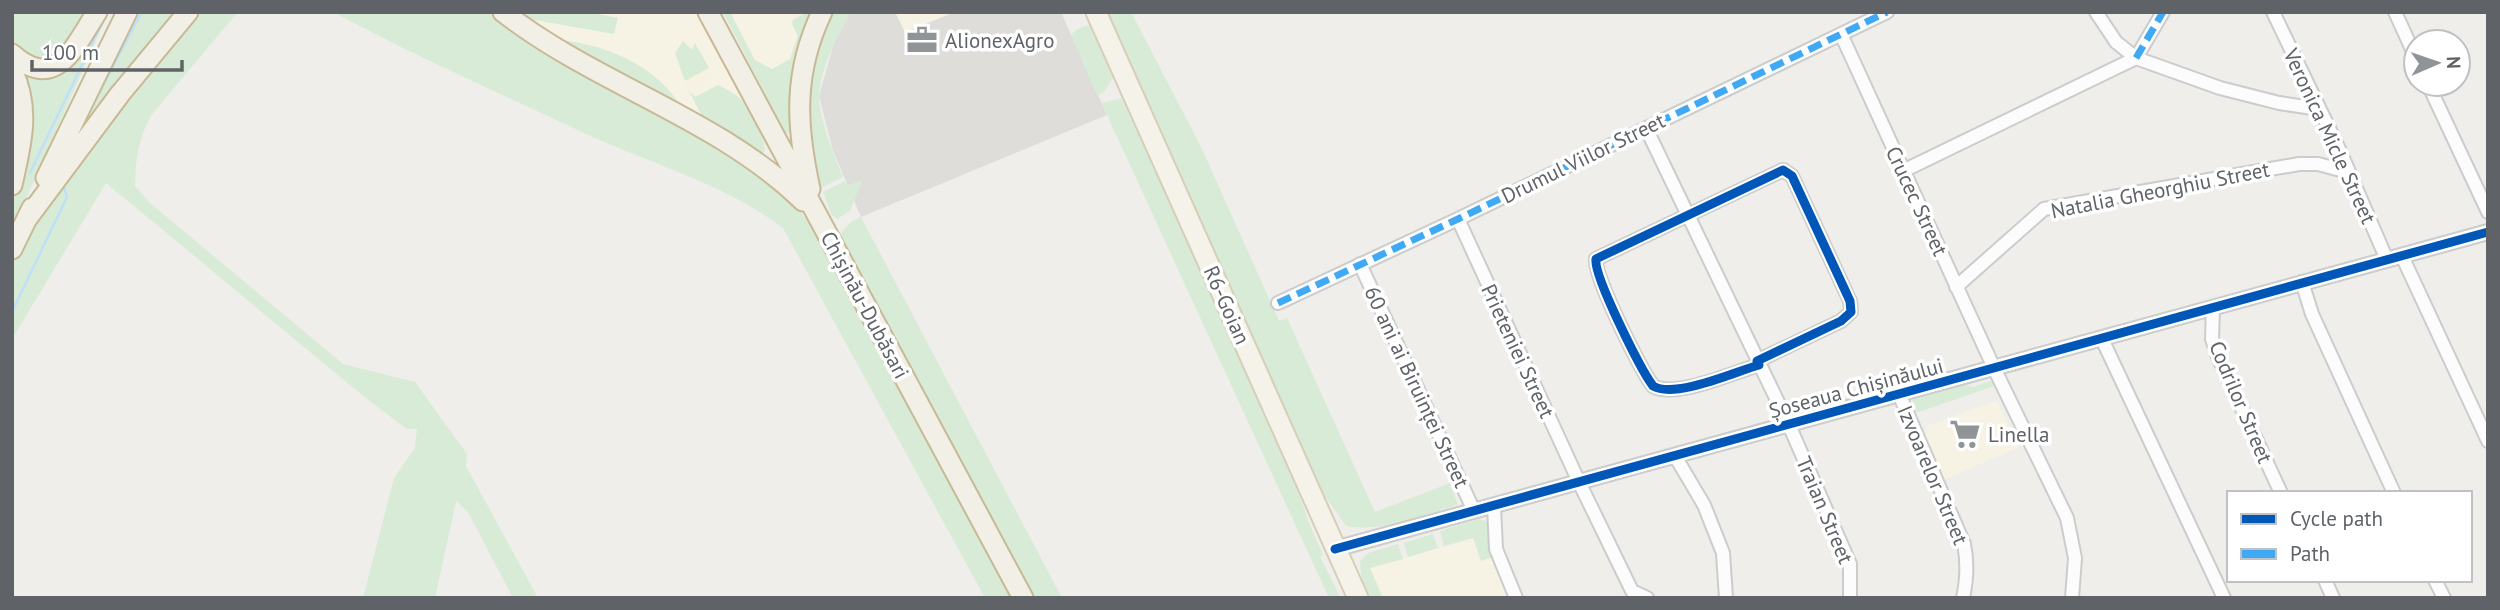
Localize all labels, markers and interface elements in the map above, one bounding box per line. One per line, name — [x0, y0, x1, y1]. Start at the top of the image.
office icon: AlionexAgro — [905, 23, 939, 57]
place label: AlionexAgro — [945, 27, 1054, 54]
scale bar — [32, 28, 182, 72]
north arrow — [2402, 28, 2472, 98]
text: 100 m — [42, 39, 99, 66]
street label: Veronica Micle Street — [2277, 43, 2382, 228]
text: N — [2442, 56, 2466, 69]
street label: Drumul Viilor Street — [1497, 107, 1669, 209]
street label: Crucec Street — [1880, 142, 1954, 260]
street label: Natalia Gheorghiu Street — [2048, 156, 2272, 224]
street label: Chișinău-Dubăsari — [815, 227, 915, 383]
street label: R6-Goian — [1198, 262, 1256, 348]
street label: Prieteniei Street — [1475, 280, 1561, 422]
street label: 60 ani ai Biruinței Street — [1358, 282, 1476, 492]
street label: Codrilor Street — [2203, 337, 2279, 467]
street label: Șoseaua Chișinăului — [1766, 352, 1946, 424]
street label: Izvoarelor Street — [1892, 401, 1974, 549]
supermarket icon: Linella — [1948, 417, 1982, 451]
place label: Linella — [1988, 421, 2049, 448]
street label: Traian Street — [1790, 452, 1860, 568]
legend — [2227, 491, 2472, 582]
text: Cycle path — [2290, 505, 2383, 532]
text: Path — [2290, 540, 2330, 567]

